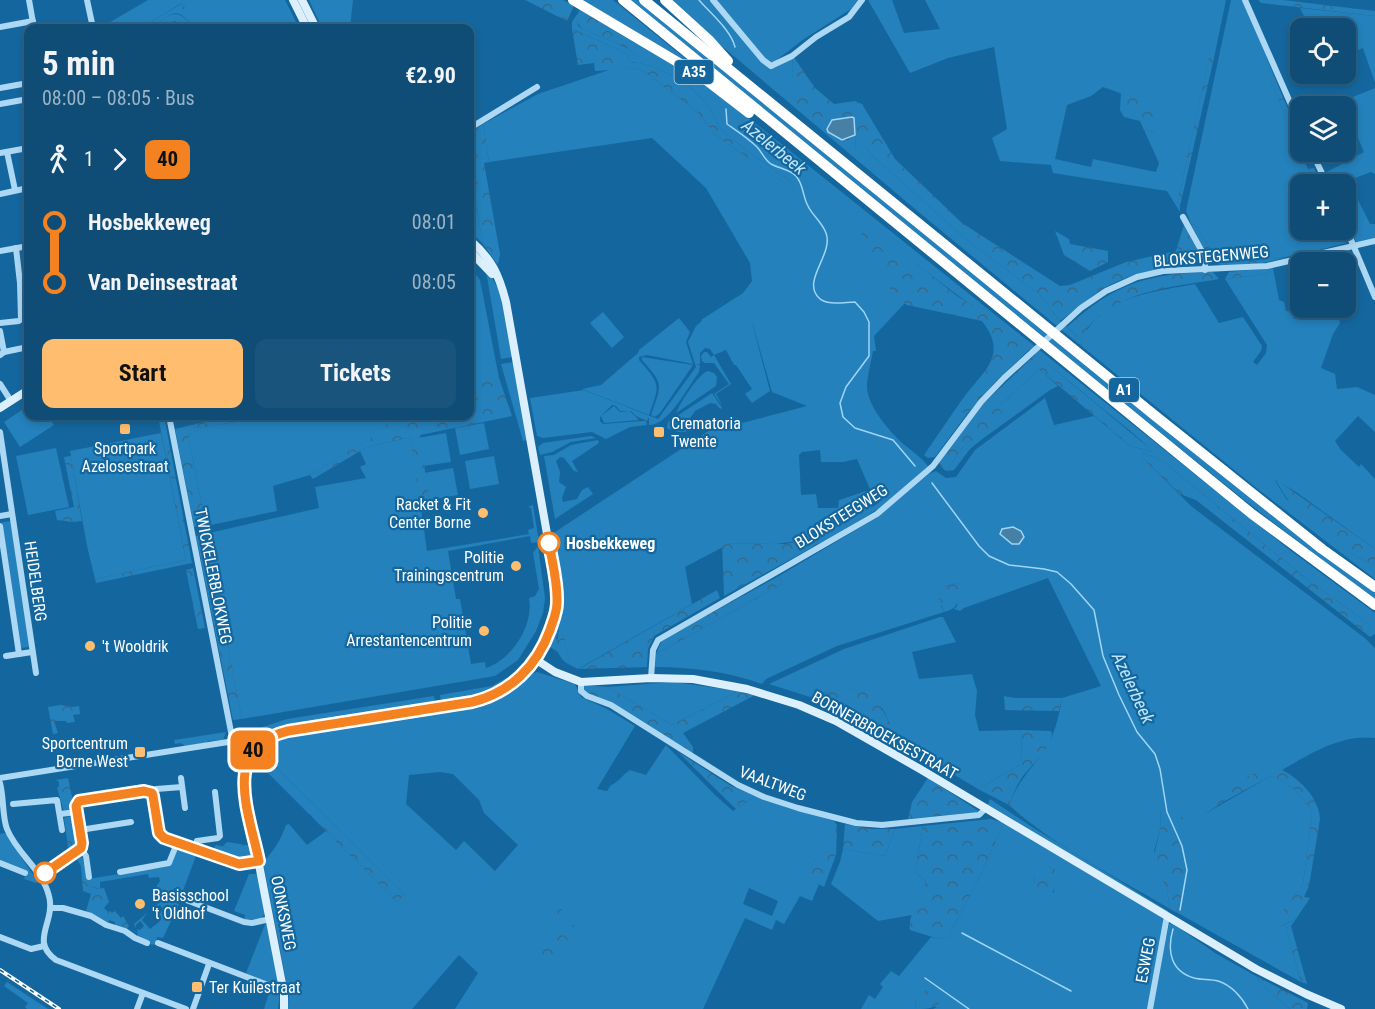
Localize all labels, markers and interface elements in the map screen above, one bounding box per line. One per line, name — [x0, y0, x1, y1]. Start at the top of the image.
map controls — [1290, 18, 1356, 318]
button: locate — [1290, 18, 1356, 84]
text: 5 min — [42, 44, 115, 83]
road number: A35 — [674, 60, 714, 84]
text: €2.90 — [405, 63, 456, 88]
text: 08:00 – 08:05 · Bus — [42, 86, 195, 110]
button: layers — [1290, 96, 1356, 162]
water label: Azelerbeek — [737, 114, 811, 179]
icon: walk — [42, 143, 75, 176]
icon: forward — [103, 143, 136, 176]
text: 1 — [84, 147, 94, 171]
text: 40 — [157, 147, 178, 171]
button: + — [1290, 174, 1356, 240]
text: Hosbekkeweg — [88, 210, 211, 235]
text: 08:01 — [412, 210, 456, 234]
street label: BLOKSTEGENWEG — [1153, 242, 1269, 271]
button: − — [1290, 252, 1356, 318]
text: Van Deinsestraat — [88, 270, 238, 295]
text: 08:05 — [412, 270, 456, 294]
button: Start — [42, 339, 243, 408]
button: Tickets — [255, 339, 456, 408]
road number: A1 — [1109, 378, 1139, 402]
place label: Crematoria Twente — [671, 414, 741, 451]
marker: Sportpark Azelosestraat — [118, 422, 132, 436]
marker: Crematoria Twente — [652, 425, 666, 439]
place label: Sportpark Azelosestraat — [82, 439, 169, 476]
street label: BLOKSTEEGWEG — [791, 480, 891, 553]
place label: Racket & Fit Center Borne — [389, 495, 471, 532]
street label: TWICKELERBLOKWEG — [191, 506, 236, 646]
marker: Racket & Fit Center Borne — [476, 506, 490, 520]
marker: Hosbekkeweg — [538, 532, 560, 554]
place label: Hosbekkeweg — [566, 534, 655, 553]
street label: HEIDELBERG — [20, 540, 51, 623]
place label: Politie Trainingscentrum — [394, 548, 504, 585]
marker: Politie Trainingscentrum — [509, 559, 523, 573]
place label: Politie Arrestantencentrum — [346, 613, 472, 650]
marker: Politie Arrestantencentrum — [477, 624, 491, 638]
place label: 't Wooldrik — [102, 637, 169, 656]
marker: 't Wooldrik — [83, 639, 97, 653]
water label: Azelerbeek — [1107, 648, 1160, 728]
street label: BORNERBROEKSESTRAAT — [808, 687, 961, 783]
line badge: 40 — [226, 730, 280, 770]
place label: Sportcentrum Borne West — [42, 734, 128, 771]
text: 40 — [242, 738, 264, 762]
marker: Sportcentrum Borne West — [133, 745, 147, 759]
street label: VAALTWEG — [737, 762, 809, 805]
unlabelled marker — [34, 862, 56, 884]
street label: OONKSWEG — [267, 874, 300, 952]
place label: Basisschool 't Oldhof — [152, 886, 229, 923]
marker: Basisschool 't Oldhof — [133, 897, 147, 911]
street label: ESWEG — [1132, 936, 1159, 984]
place label: Ter Kuilestraat — [209, 978, 301, 997]
marker: Ter Kuilestraat — [190, 980, 204, 994]

